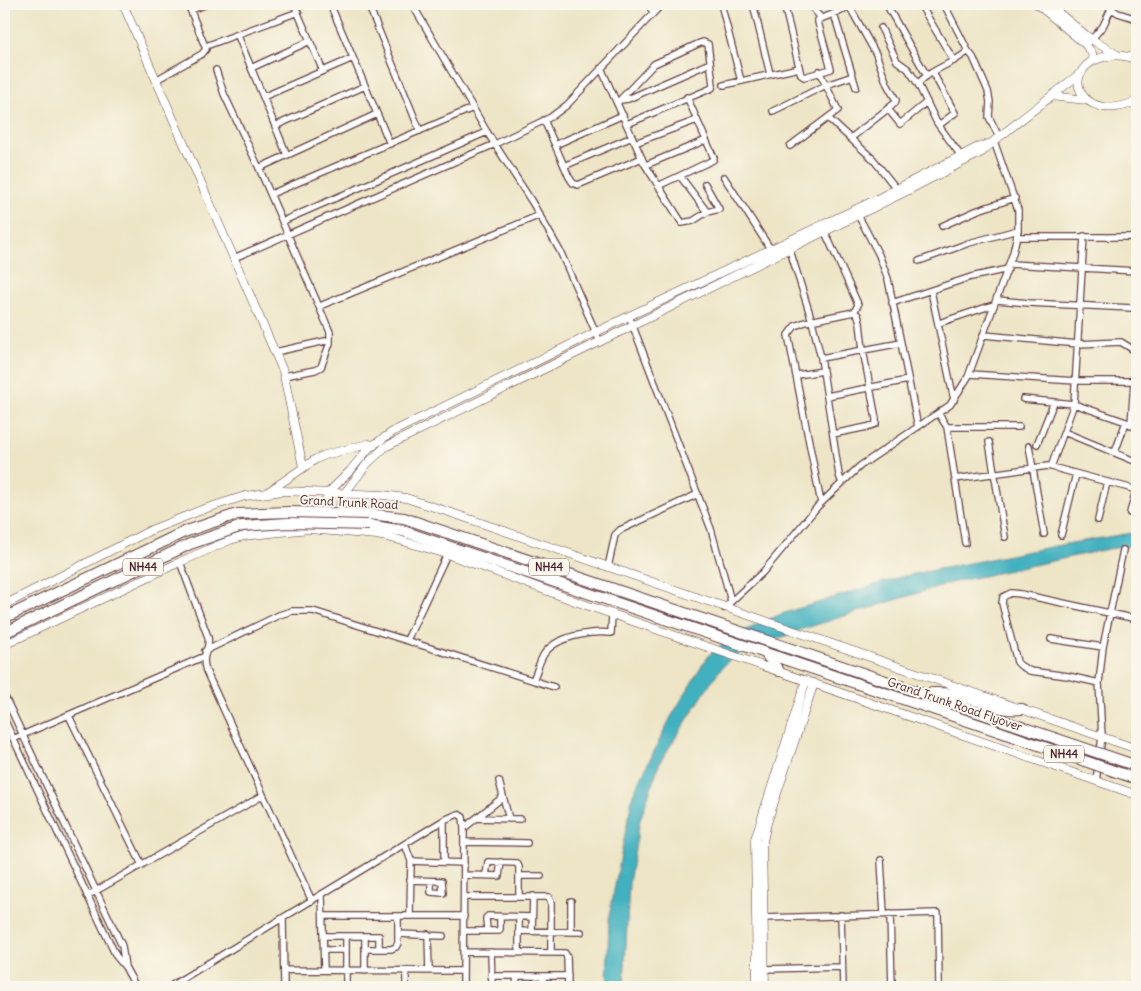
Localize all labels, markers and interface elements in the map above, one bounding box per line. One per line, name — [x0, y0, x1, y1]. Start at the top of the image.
street label: Grand Trunk Road — [299, 492, 399, 512]
road number: NH44 — [123, 558, 163, 576]
road number: NH44 — [529, 558, 569, 576]
street label: Grand Trunk Road Flyover — [886, 674, 1025, 734]
road number: NH44 — [1044, 746, 1084, 762]

